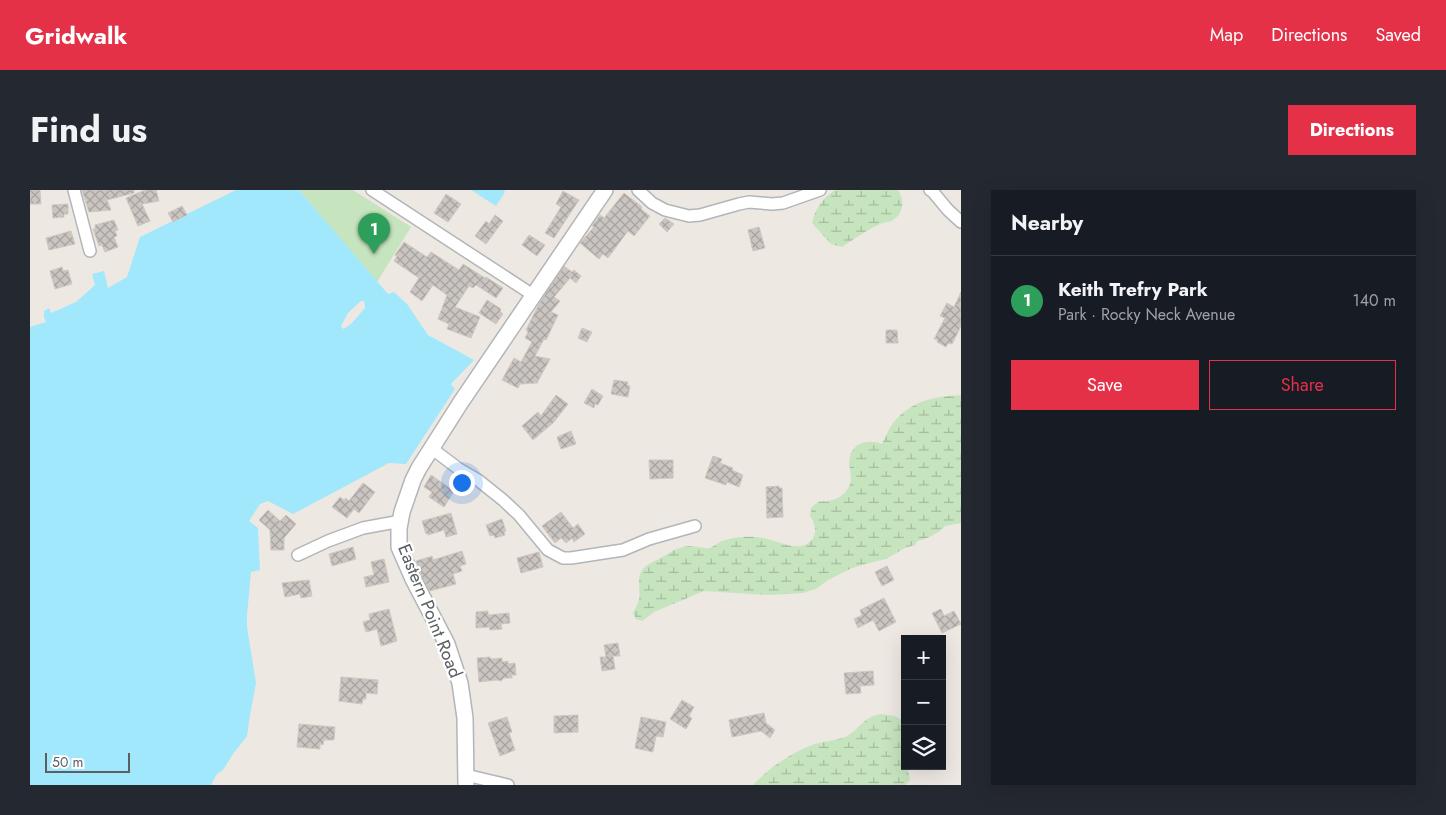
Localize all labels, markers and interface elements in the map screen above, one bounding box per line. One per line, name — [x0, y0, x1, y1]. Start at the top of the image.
text: Gridwalk — [25, 18, 127, 53]
text: Map — [1210, 22, 1243, 48]
text: Directions — [1271, 22, 1347, 48]
text: Saved — [1375, 22, 1421, 48]
text: Find us — [30, 105, 147, 155]
button: Directions — [1288, 105, 1416, 155]
text: Nearby — [1011, 208, 1083, 238]
pin: 1 — [358, 213, 390, 254]
text: Keith Trefry Park — [1058, 276, 1208, 303]
text: 1 — [1023, 289, 1031, 312]
text: 140 m — [1353, 289, 1396, 312]
text: Park · Rocky Neck Avenue — [1058, 303, 1235, 326]
button: Save — [1011, 360, 1199, 410]
button: Share — [1209, 360, 1396, 410]
your location — [449, 470, 475, 496]
street label: Eastern Point Road — [391, 540, 469, 682]
map controls — [901, 635, 946, 770]
button: + — [901, 635, 946, 680]
button: − — [901, 680, 946, 725]
button: layers — [901, 725, 946, 770]
scale bar — [45, 750, 130, 773]
text: 50 m — [52, 752, 83, 772]

